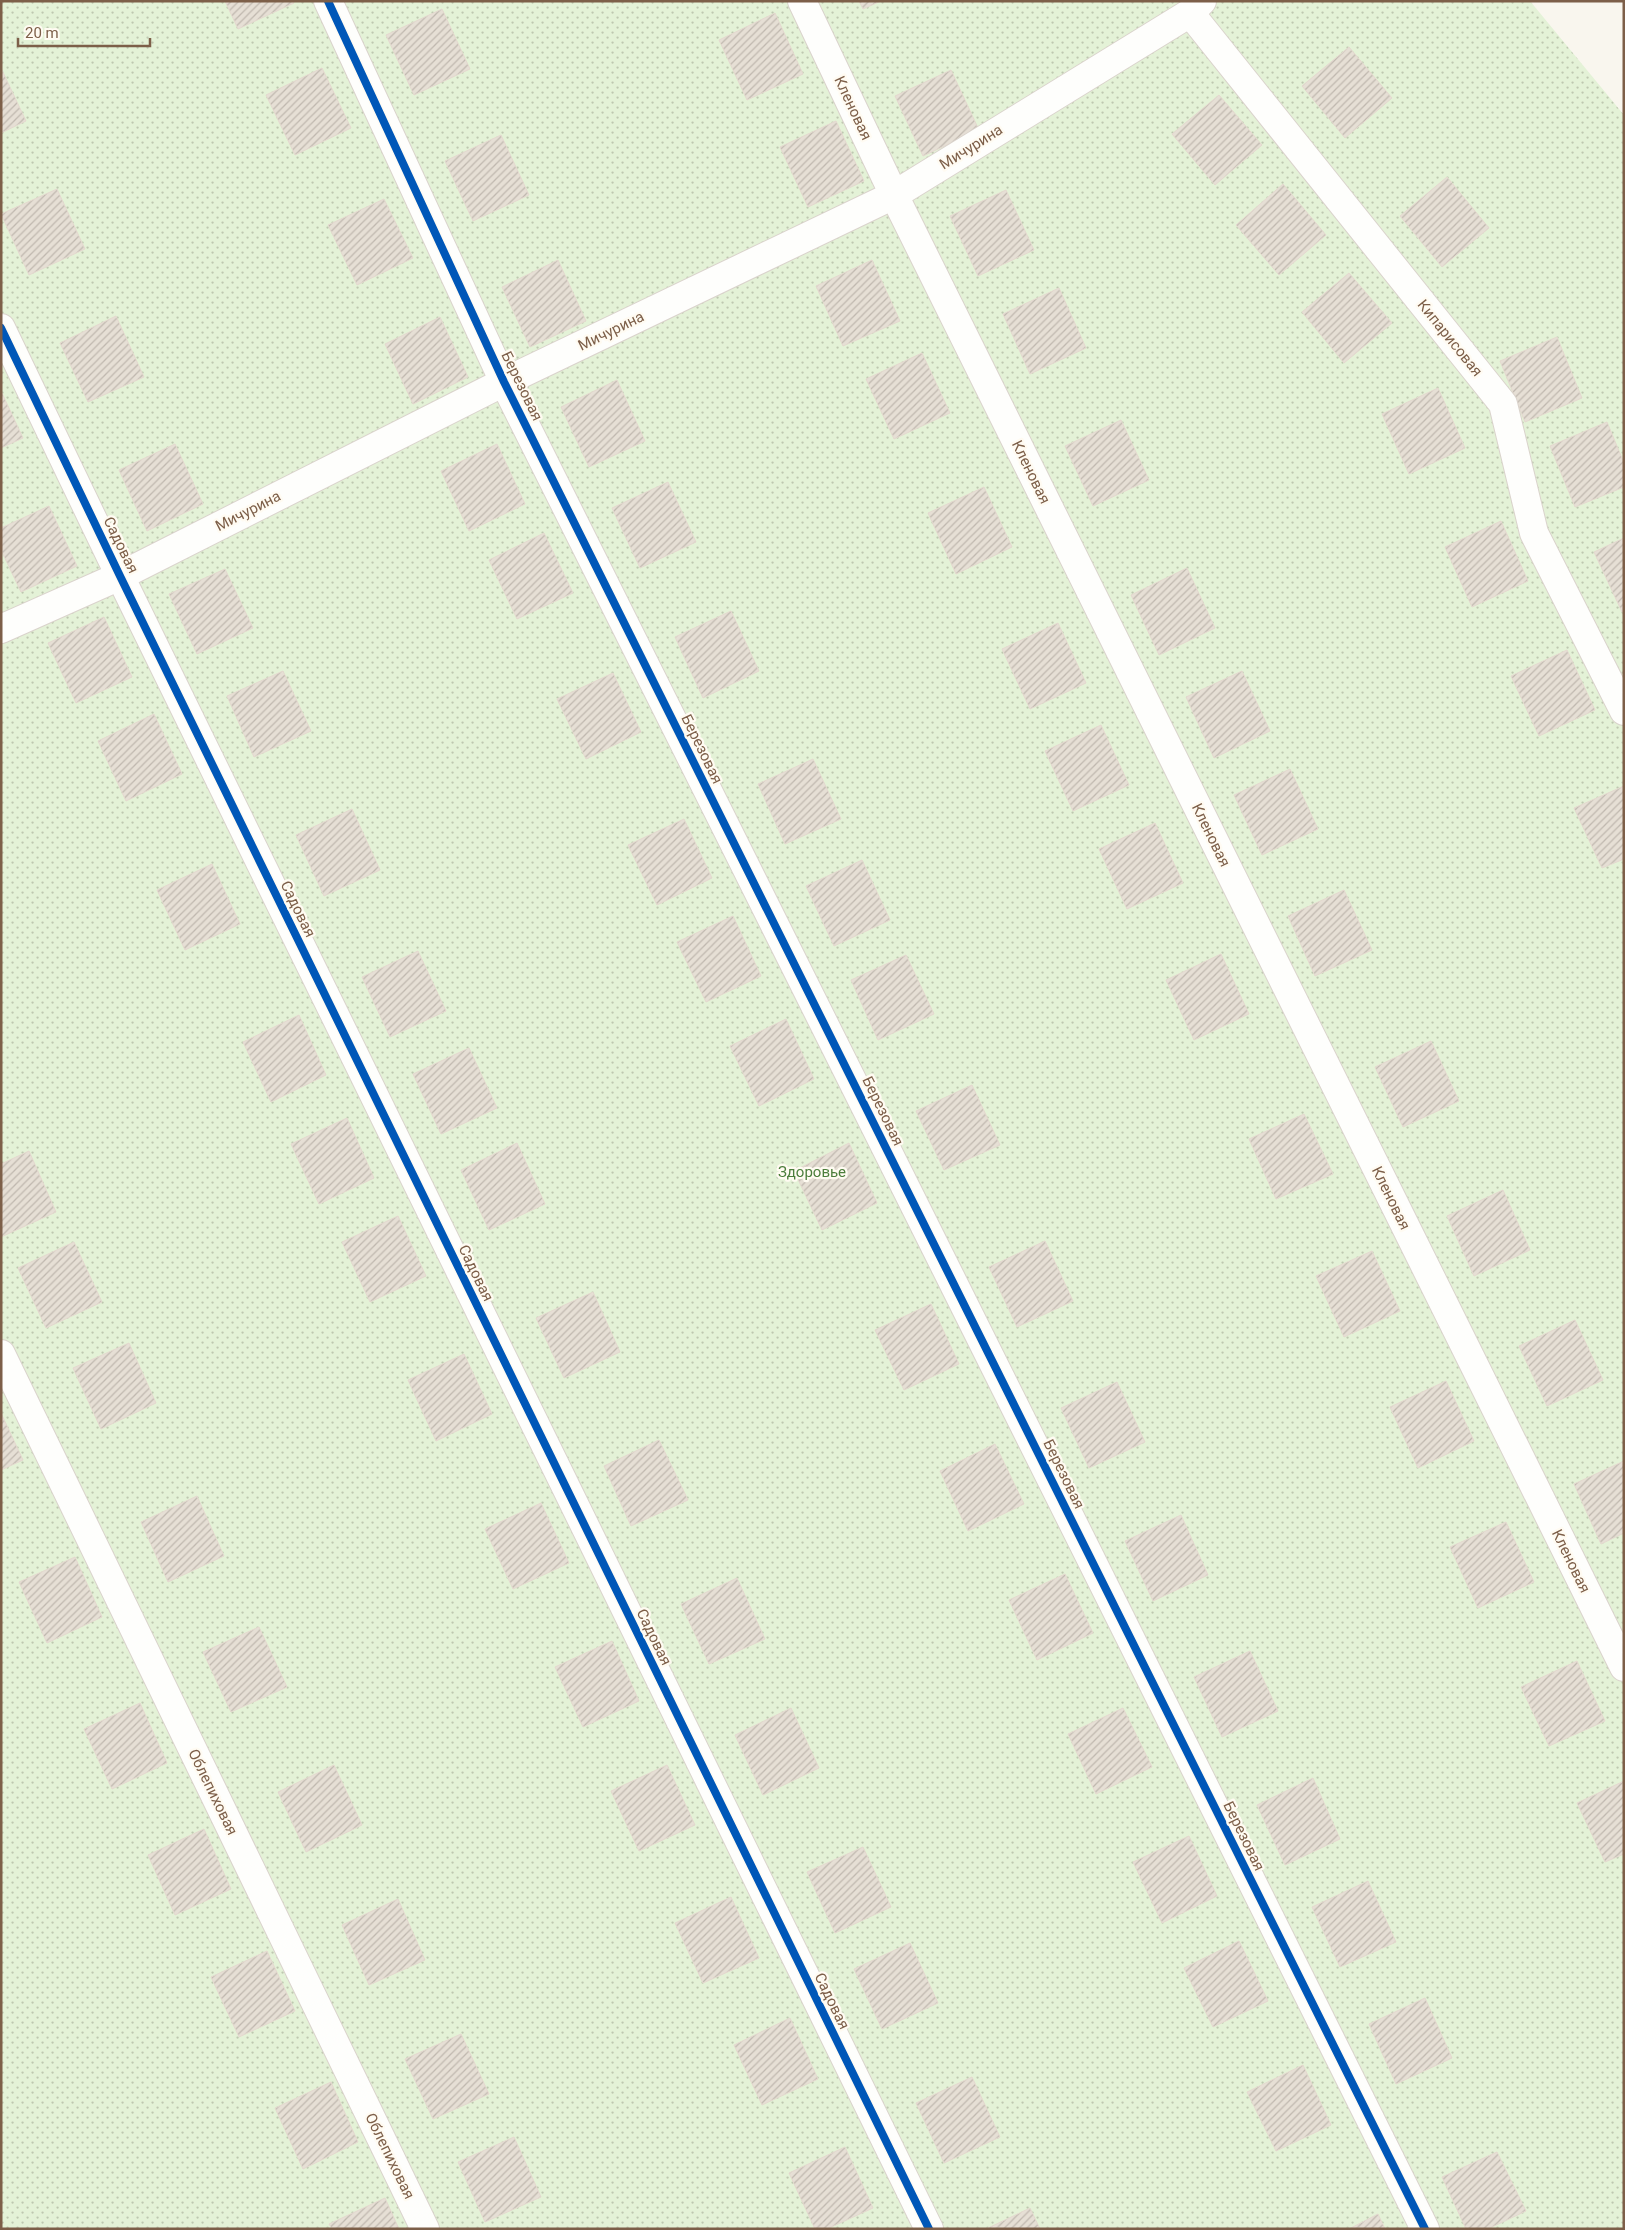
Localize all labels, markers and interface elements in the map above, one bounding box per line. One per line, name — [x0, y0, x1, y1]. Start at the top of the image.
scale bar — [18, 15, 150, 47]
text: 20 m — [25, 24, 59, 42]
street label: Кленовая — [830, 73, 876, 143]
street label: Мичурина — [936, 121, 1006, 173]
street label: Кипарисовая — [1414, 296, 1486, 380]
street label: Мичурина — [575, 307, 647, 355]
street label: Березовая — [497, 348, 547, 424]
street label: Кленовая — [1008, 437, 1054, 507]
street label: Мичурина — [212, 487, 284, 535]
street label: Садовая — [100, 514, 142, 576]
street label: Березовая — [677, 711, 727, 787]
street label: Кленовая — [1188, 800, 1234, 870]
street label: Садовая — [277, 878, 319, 940]
street label: Березовая — [858, 1073, 908, 1149]
park label: Здоровье — [778, 1163, 846, 1181]
street label: Кленовая — [1368, 1163, 1414, 1233]
street label: Садовая — [455, 1242, 497, 1304]
street label: Березовая — [1039, 1436, 1089, 1512]
street label: Кленовая — [1548, 1526, 1594, 1596]
street label: Садовая — [633, 1606, 675, 1668]
street label: Облепиховая — [184, 1746, 242, 1838]
street label: Березовая — [1219, 1798, 1269, 1874]
street label: Садовая — [811, 1970, 853, 2032]
street label: Облепиховая — [361, 2110, 419, 2202]

